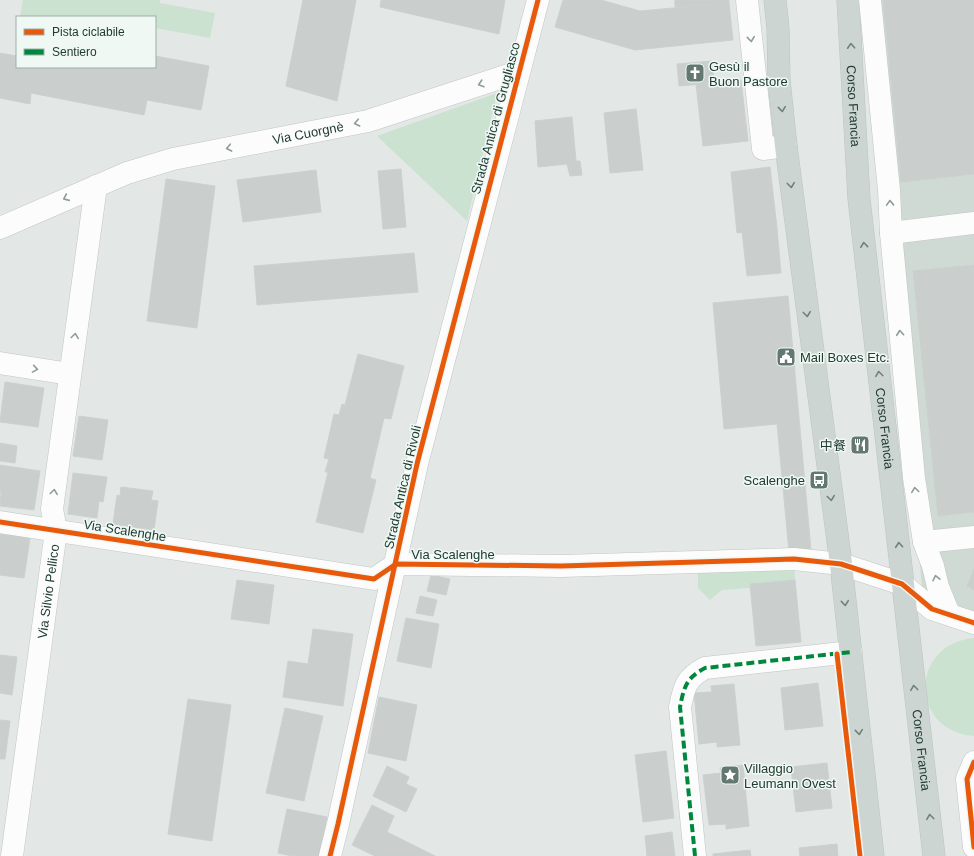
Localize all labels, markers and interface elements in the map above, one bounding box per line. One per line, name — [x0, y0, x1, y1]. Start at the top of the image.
legend — [16, 16, 156, 68]
text: Pista ciclabile — [52, 25, 125, 39]
one-way arrow — [747, 36, 756, 42]
street label: Strada Antica di Grugliasco — [468, 40, 523, 196]
one-way arrow — [847, 42, 855, 48]
text: Sentiero — [52, 45, 97, 59]
place label: Gesù il Buon Pastore — [709, 59, 788, 89]
church icon: Gesù il Buon Pastore — [684, 62, 706, 84]
street label: Corso Francia — [844, 65, 863, 148]
one-way arrow — [477, 79, 484, 87]
one-way arrow — [777, 106, 786, 112]
one-way arrow — [354, 118, 360, 127]
street label: Via Cuorgnè — [271, 119, 345, 147]
one-way arrow — [226, 143, 232, 152]
one-way arrow — [786, 182, 795, 188]
one-way arrow — [62, 194, 69, 202]
one-way arrow — [886, 200, 894, 206]
one-way arrow — [860, 242, 869, 248]
one-way arrow — [802, 311, 811, 317]
one-way arrow — [896, 330, 905, 336]
one-way arrow — [70, 333, 79, 339]
public building icon: Mail Boxes Etc. — [775, 346, 797, 368]
place label: Mail Boxes Etc. — [800, 350, 890, 365]
one-way arrow — [32, 364, 38, 373]
one-way arrow — [875, 371, 884, 377]
street label: Corso Francia — [873, 387, 897, 470]
street label: Strada Antica di Rivoli — [381, 424, 424, 550]
restaurant icon: 中餐 — [849, 434, 871, 456]
place label: 中餐 — [820, 438, 846, 453]
bus stop icon: Scalenghe — [808, 469, 830, 491]
place label: Scalenghe — [744, 473, 805, 488]
one-way arrow — [911, 487, 920, 493]
one-way arrow — [49, 489, 58, 495]
one-way arrow — [826, 495, 835, 501]
street label: Via Scalenghe — [82, 517, 167, 544]
one-way arrow — [894, 542, 903, 548]
street label: Via Silvio Pellico — [34, 543, 62, 640]
street label: Via Scalenghe — [411, 547, 495, 562]
one-way arrow — [933, 575, 941, 581]
one-way arrow — [841, 600, 850, 606]
one-way arrow — [910, 685, 919, 691]
street label: Corso Francia — [909, 709, 934, 792]
one-way arrow — [855, 729, 864, 736]
place label: Villaggio Leumann Ovest — [744, 761, 836, 791]
place icon: Villaggio Leumann Ovest — [719, 764, 741, 786]
one-way arrow — [925, 814, 934, 820]

